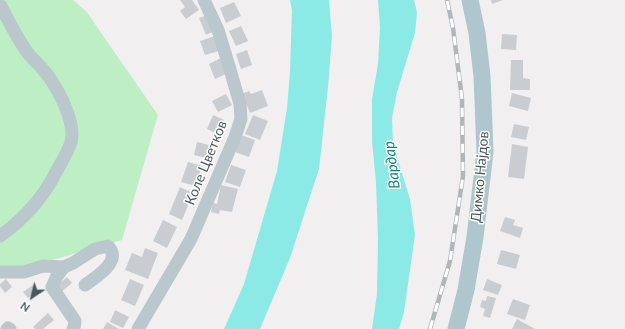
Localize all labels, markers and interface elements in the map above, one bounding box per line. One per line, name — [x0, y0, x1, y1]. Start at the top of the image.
street label: Коле Цветков — [181, 118, 231, 208]
street label: Димко Најдов — [468, 131, 492, 223]
water label: Вардар — [380, 140, 404, 190]
north arrow — [12, 277, 52, 317]
text: N — [18, 299, 32, 315]

